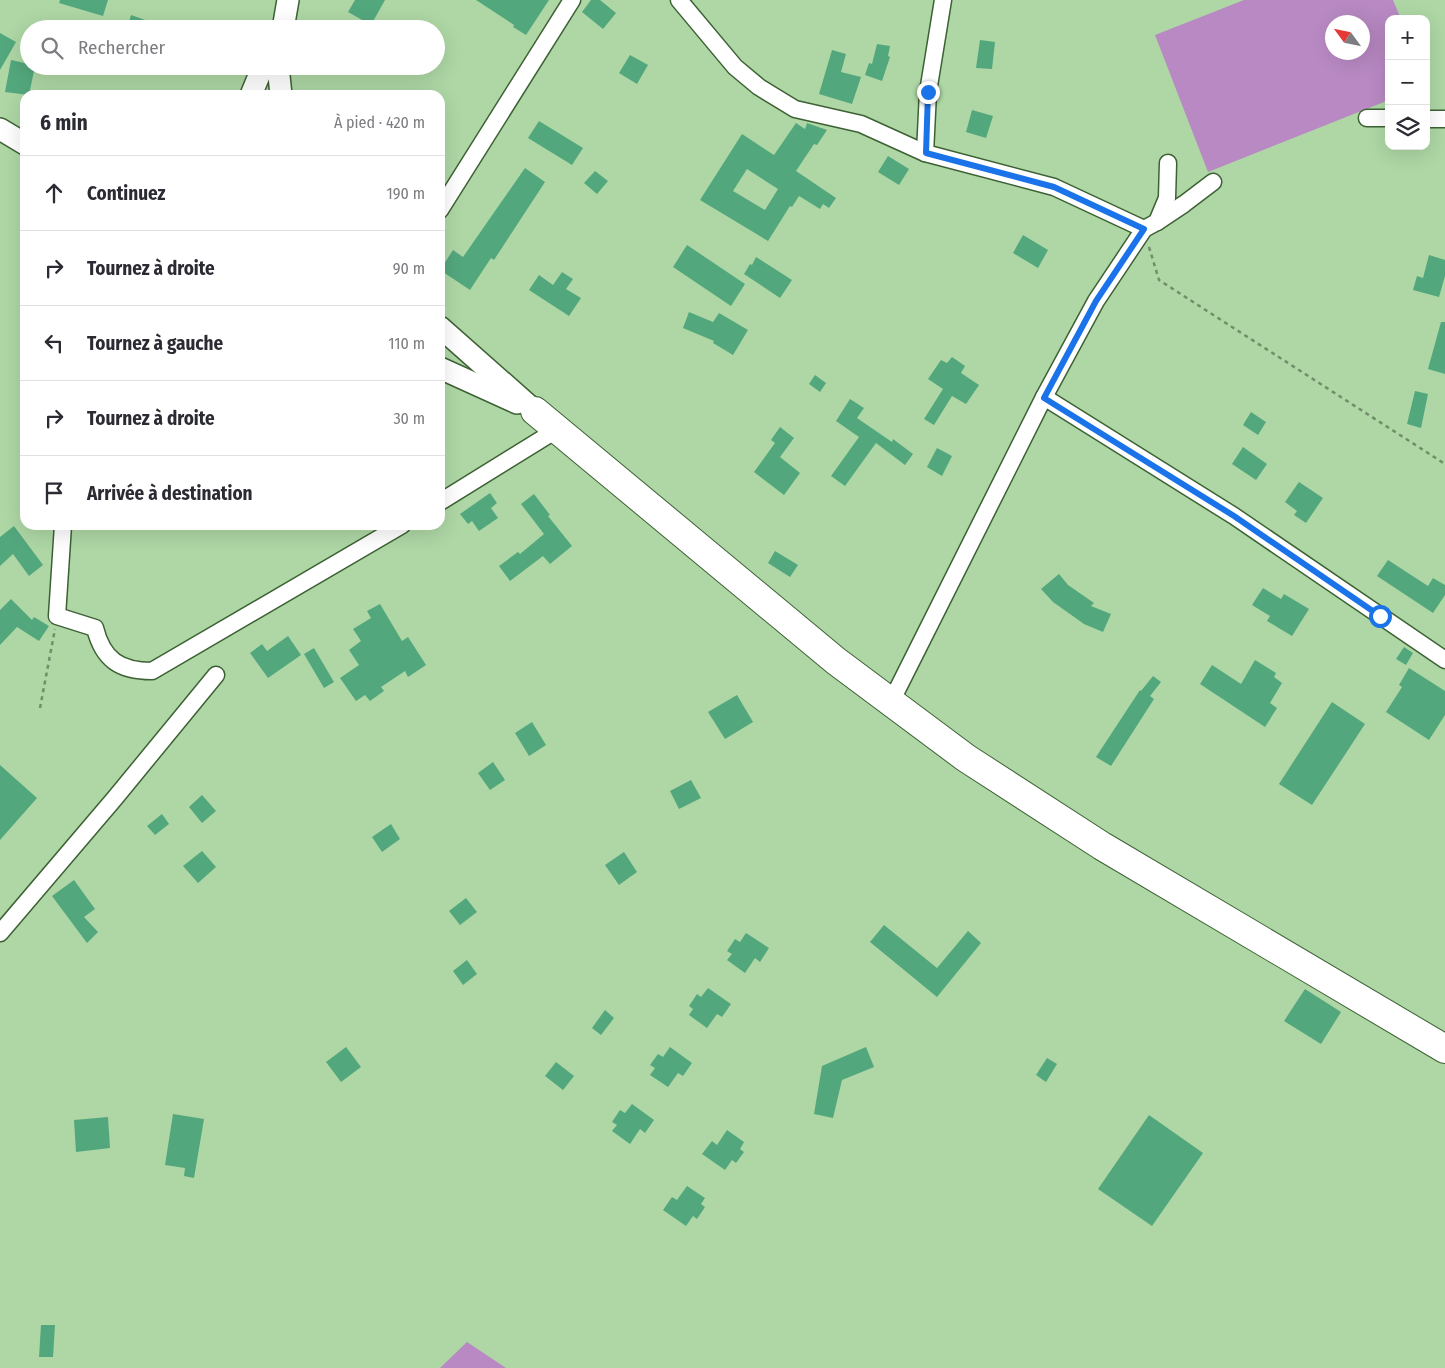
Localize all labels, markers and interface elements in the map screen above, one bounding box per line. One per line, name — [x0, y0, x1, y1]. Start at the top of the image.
north arrow — [1325, 15, 1370, 60]
map controls — [1385, 15, 1430, 150]
button: + — [1385, 15, 1430, 60]
search box — [20, 20, 445, 75]
icon: search — [38, 34, 66, 62]
text: Rechercher — [78, 36, 165, 59]
button: − — [1385, 60, 1430, 105]
route end — [917, 81, 940, 104]
button: layers — [1385, 105, 1430, 150]
text: 6 min — [40, 110, 88, 136]
text: À pied · 420 m — [334, 113, 425, 132]
icon: ahead — [40, 179, 68, 207]
text: Continuez — [87, 182, 166, 205]
text: 190 m — [387, 184, 425, 203]
icon: right — [40, 254, 68, 282]
text: Tournez à droite — [87, 257, 215, 280]
text: 90 m — [393, 259, 425, 278]
icon: left — [40, 329, 68, 357]
text: Tournez à gauche — [87, 332, 223, 355]
text: 110 m — [388, 334, 425, 353]
icon: right — [40, 404, 68, 432]
text: Tournez à droite — [87, 407, 215, 430]
text: 30 m — [393, 409, 425, 428]
icon: arrive — [40, 479, 68, 507]
text: Arrivée à destination — [87, 482, 253, 505]
route start — [1369, 605, 1392, 628]

